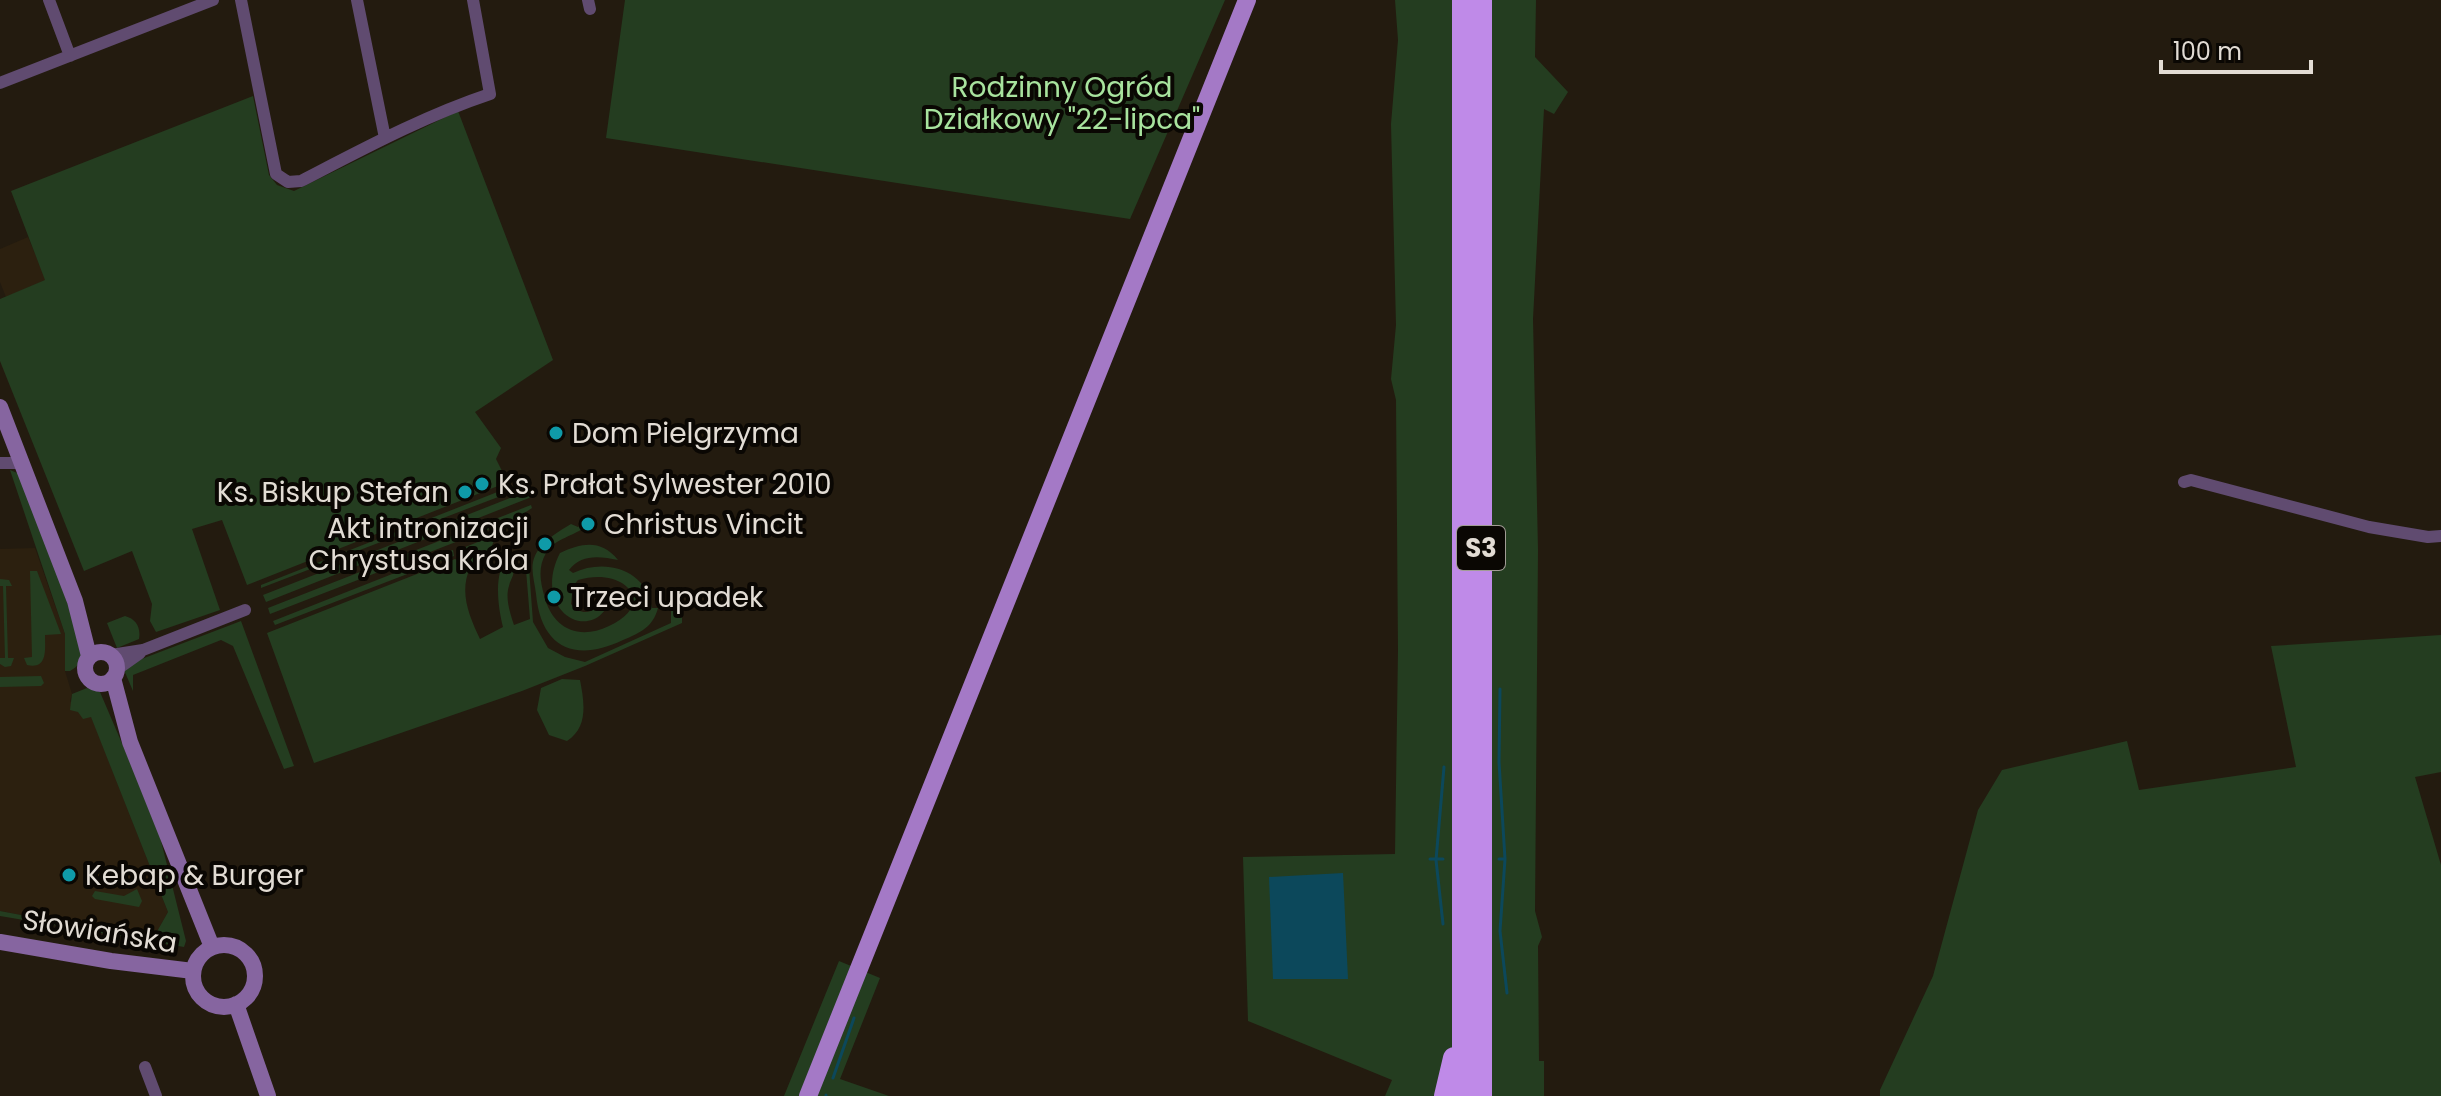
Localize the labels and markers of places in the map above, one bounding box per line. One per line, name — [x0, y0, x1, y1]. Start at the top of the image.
place label: Dom Pielgrzyma — [572, 414, 799, 453]
marker: Dom Pielgrzyma — [547, 424, 565, 442]
place label: Ks. Prałat Sylwester 2010 — [498, 465, 832, 504]
place label: Ks. Biskup Stefan — [217, 473, 449, 512]
marker: Ks. Prałat Sylwester 2010 — [473, 475, 491, 493]
marker: Ks. Biskup Stefan — [456, 483, 474, 501]
place label: Christus Vincit — [604, 505, 804, 544]
place label: Akt intronizacji Chrystusa Króla — [309, 509, 529, 580]
marker: Christus Vincit — [579, 515, 597, 533]
marker: Akt intronizacji Chrystusa Króla — [536, 535, 554, 553]
place label: Trzeci upadek — [570, 578, 764, 617]
marker: Trzeci upadek — [545, 588, 563, 606]
place label: Kebap & Burger — [85, 856, 304, 895]
marker: Kebap & Burger — [60, 866, 78, 884]

